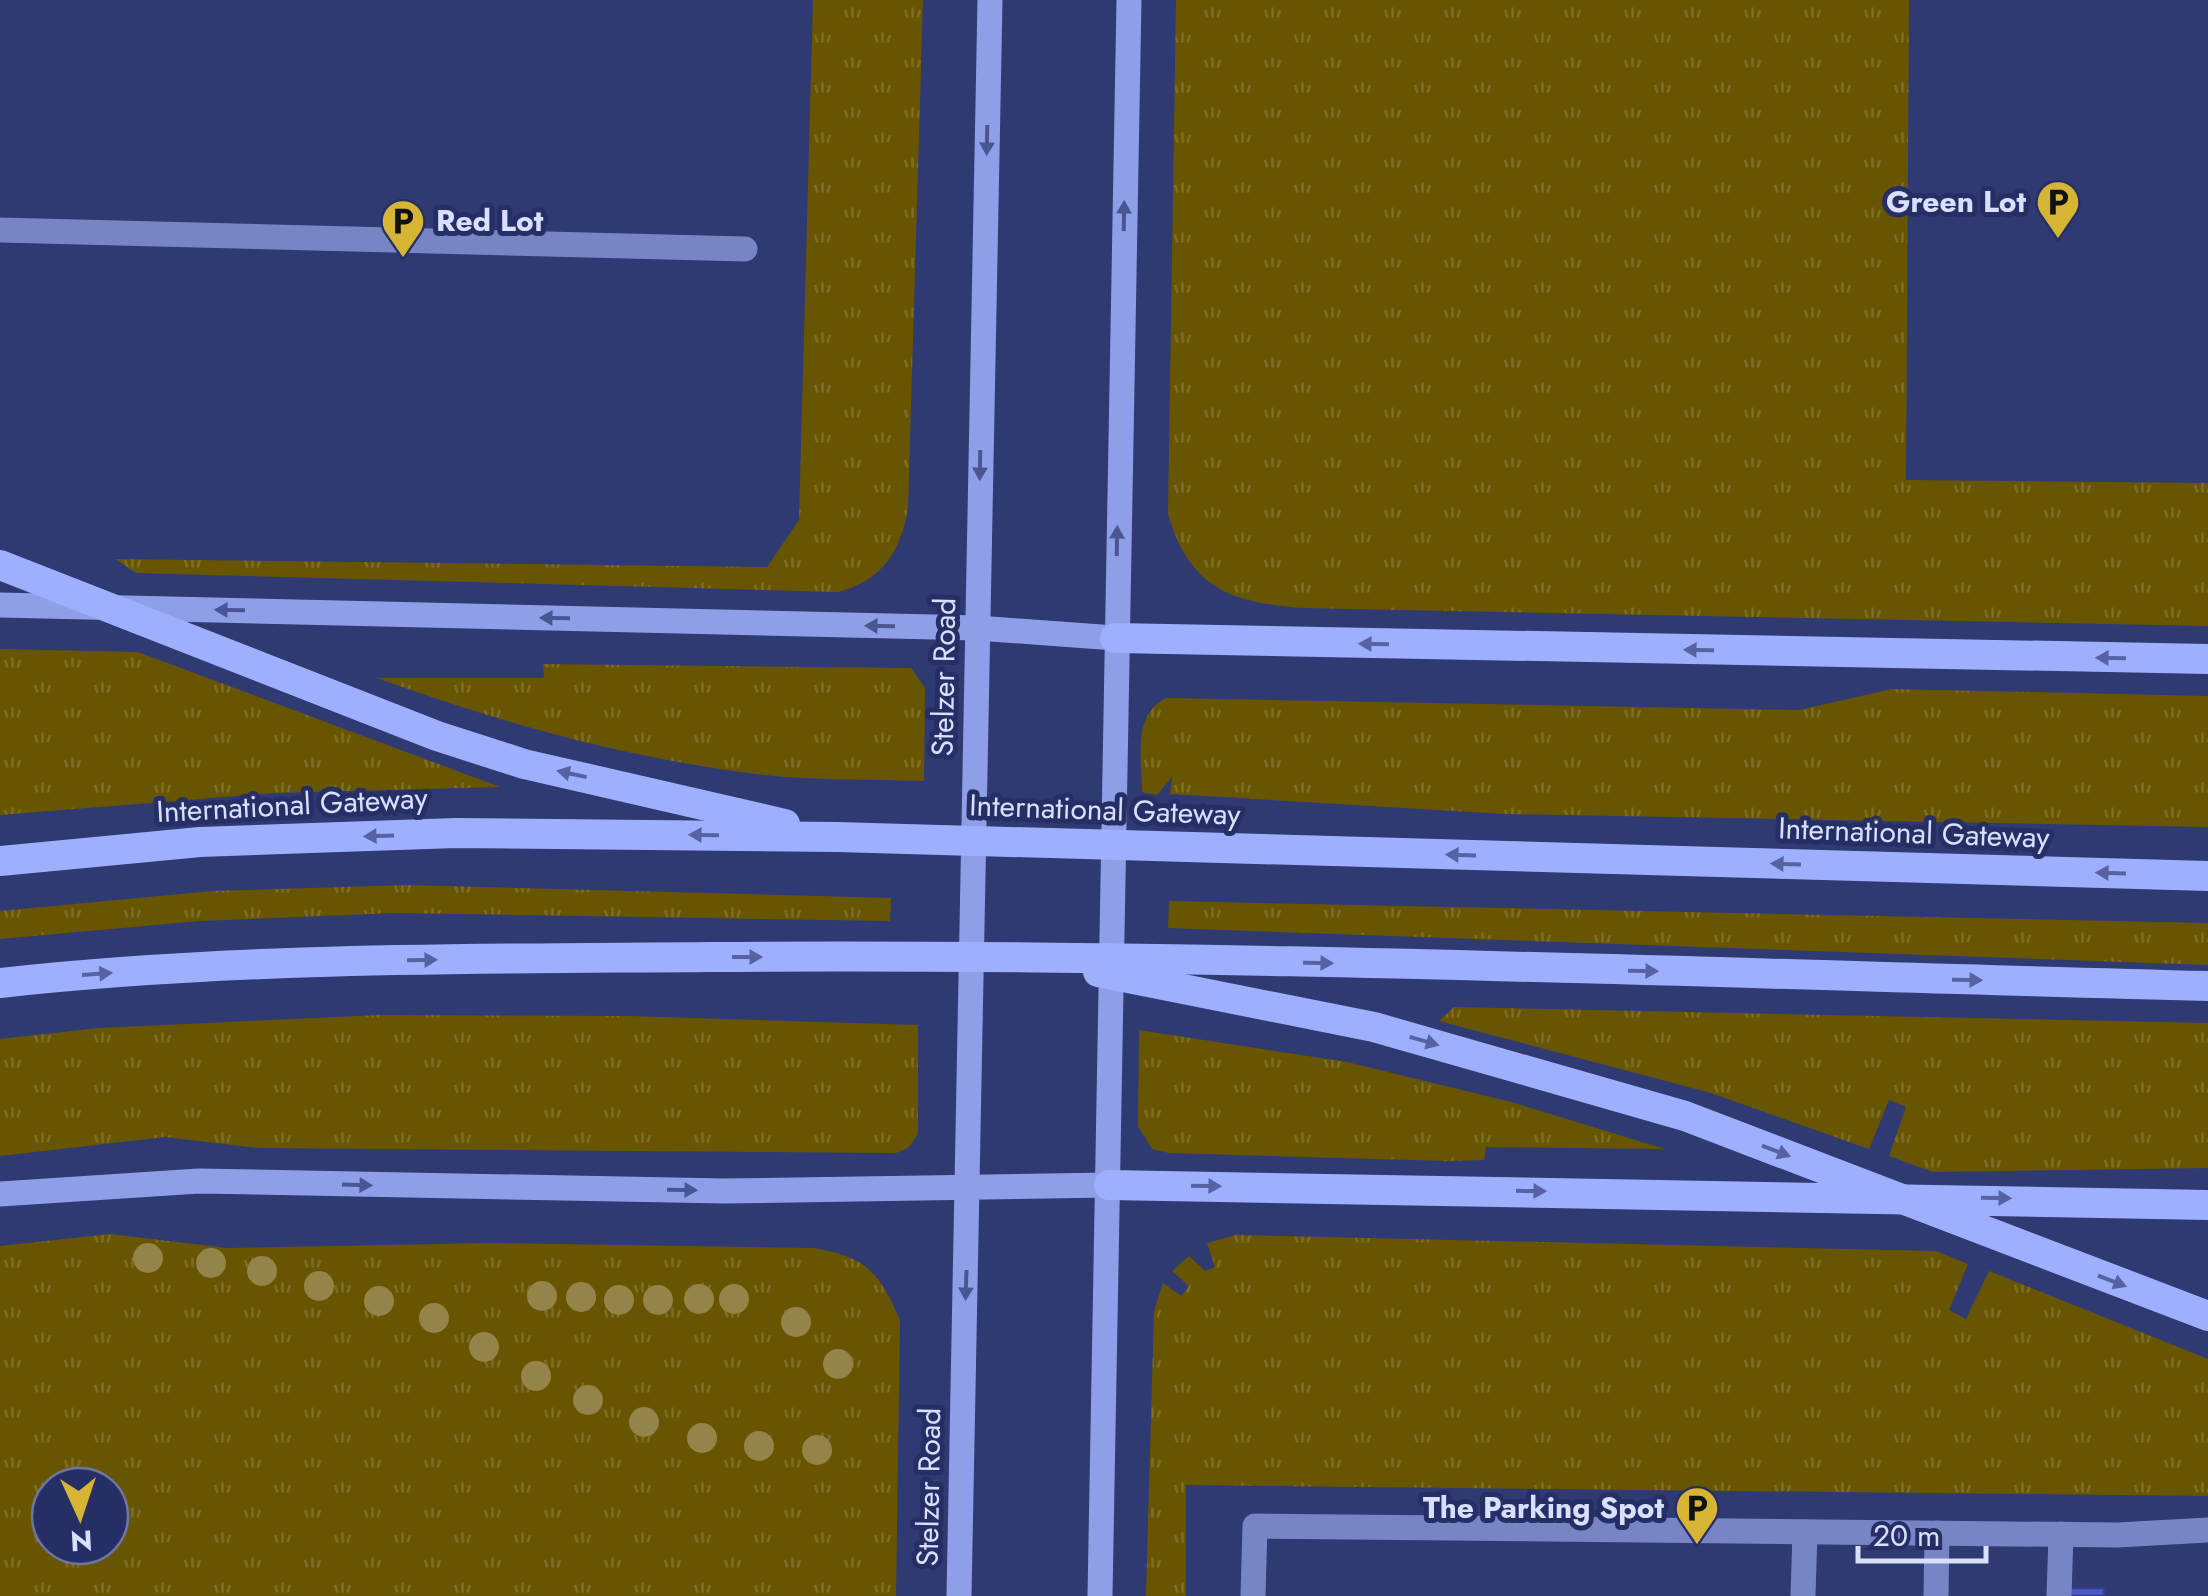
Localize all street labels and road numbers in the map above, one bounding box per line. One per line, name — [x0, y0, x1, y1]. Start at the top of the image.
street label: Stelzer Road — [921, 597, 966, 757]
street label: International Gateway — [155, 776, 429, 833]
street label: International Gateway — [969, 783, 1242, 836]
street label: International Gateway — [1778, 806, 2051, 859]
street label: Stelzer Road — [906, 1407, 951, 1567]

